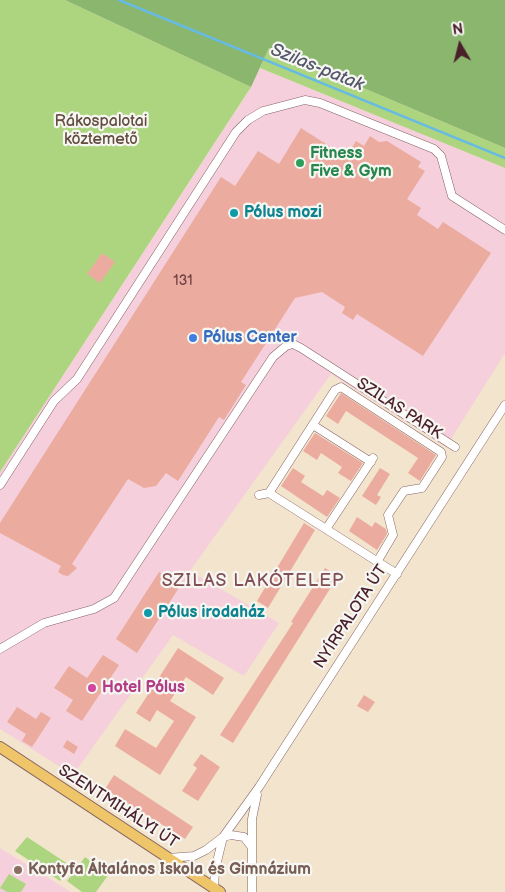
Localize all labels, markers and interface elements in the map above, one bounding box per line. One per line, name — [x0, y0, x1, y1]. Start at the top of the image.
north arrow — [435, 20, 485, 70]
text: N — [451, 21, 464, 39]
water label: Szilas-patak — [267, 39, 367, 97]
park label: Rákospalotai köztemető — [55, 112, 147, 150]
place label: Fitness Five & Gym — [310, 144, 392, 182]
marker: Fitness Five & Gym — [294, 157, 306, 169]
place label: Pólus mozi — [244, 203, 322, 223]
marker: Pólus mozi — [228, 207, 240, 219]
house number: 131 — [173, 273, 193, 289]
place label: Pólus Center — [203, 328, 297, 348]
marker: Pólus Center — [187, 332, 199, 344]
street label: SZILAS PARK — [353, 374, 445, 444]
street label: NYÍRPALOTA ÚT — [310, 562, 392, 672]
district label: SZILAS LAKÓTELEP — [160, 570, 346, 592]
place label: Pólus irodaház — [158, 603, 265, 623]
marker: Pólus irodaház — [142, 607, 154, 619]
place label: Hotel Pólus — [102, 678, 185, 698]
marker: Hotel Pólus — [86, 682, 98, 694]
street label: SZENTMIHÁLYI ÚT — [54, 761, 182, 853]
place label: Kontyfa Általános Iskola és Gimnázium — [28, 860, 311, 880]
marker: Kontyfa Általános Iskola és Gimnázium — [12, 864, 24, 876]

